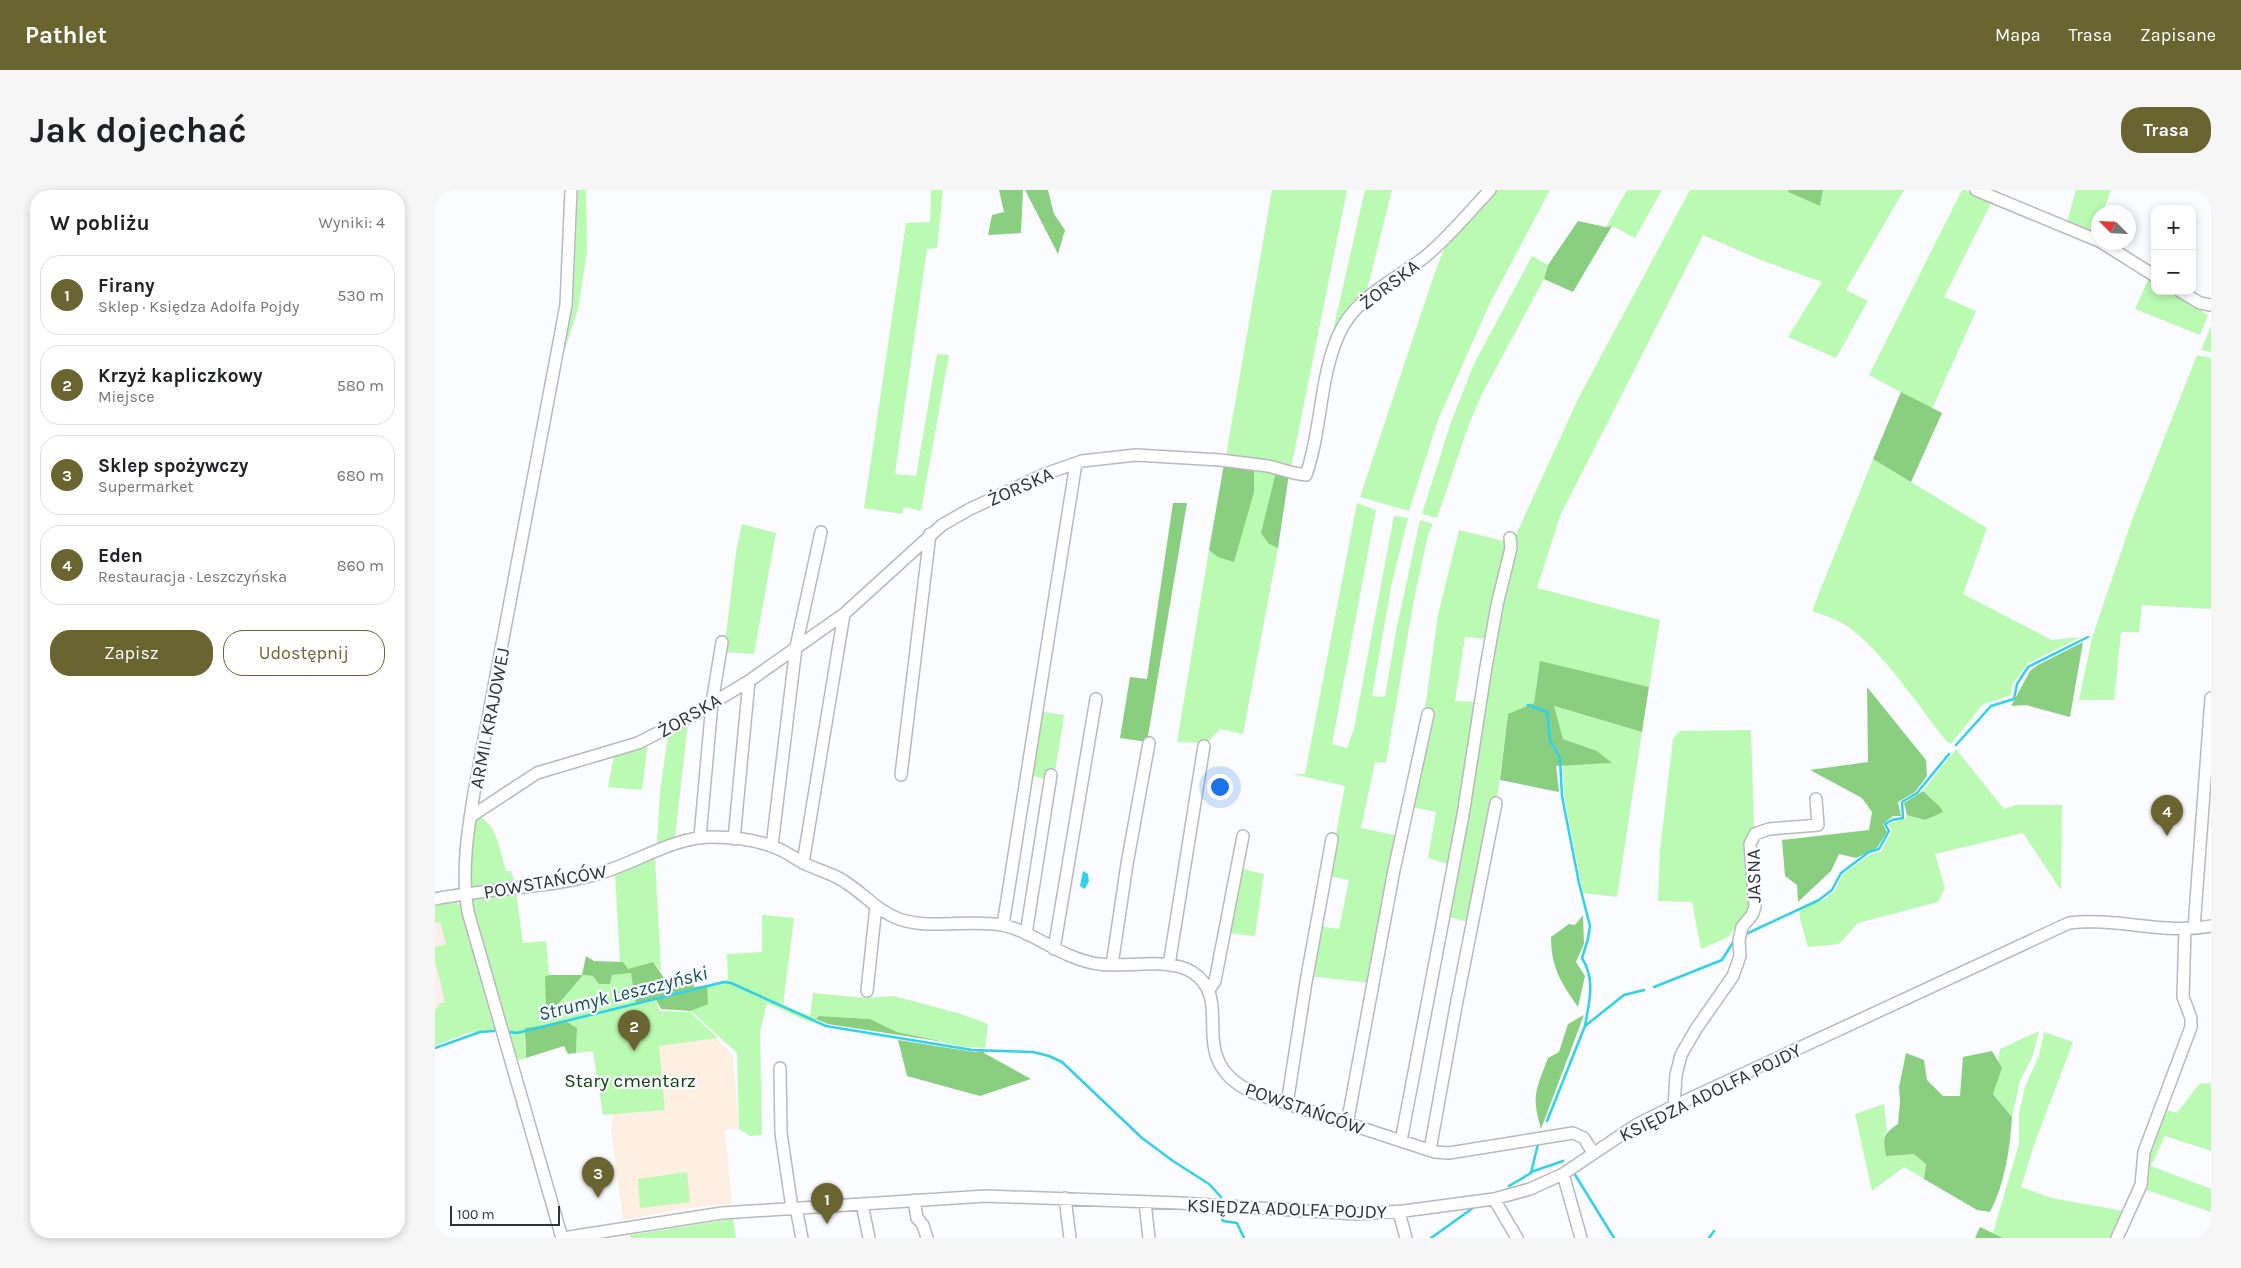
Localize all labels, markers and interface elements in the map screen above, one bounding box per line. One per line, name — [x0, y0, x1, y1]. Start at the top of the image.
text: Pathlet — [25, 21, 107, 49]
text: Mapa — [1995, 24, 2041, 46]
text: Trasa — [2069, 24, 2112, 46]
text: Zapisane — [2140, 24, 2216, 46]
button: Trasa — [2121, 107, 2211, 153]
text: Jak dojechać — [30, 110, 246, 151]
north arrow — [2091, 205, 2136, 250]
map controls — [2151, 205, 2196, 295]
button: + — [2151, 205, 2196, 250]
text: W pobliżu — [50, 211, 150, 235]
text: Wyniki: 4 — [319, 213, 385, 232]
button: − — [2151, 250, 2196, 295]
street label: ŻORSKA — [1355, 255, 1424, 314]
text: Firany — [98, 275, 155, 297]
text: 1 — [64, 286, 70, 305]
text: 530 m — [337, 286, 384, 305]
text: Sklep · Księdza Adolfa Pojdy — [98, 297, 300, 316]
text: Krzyż kapliczkowy — [98, 365, 262, 387]
text: 2 — [62, 376, 72, 395]
text: 580 m — [337, 376, 384, 395]
text: Miejsce — [98, 387, 154, 406]
text: Sklep spożywczy — [98, 455, 248, 477]
street label: ŻORSKA — [984, 463, 1057, 511]
text: 3 — [62, 466, 72, 485]
text: 680 m — [337, 466, 384, 485]
text: Supermarket — [98, 477, 194, 496]
text: Eden — [98, 545, 143, 567]
text: 4 — [62, 556, 72, 575]
text: 860 m — [337, 556, 384, 575]
text: Restauracja · Leszczyńska — [98, 567, 287, 586]
button: Zapisz — [50, 630, 213, 676]
button: Udostępnij — [223, 630, 385, 676]
street label: ARMII KRAJOWEJ — [466, 646, 514, 791]
street label: ŻORSKA — [654, 689, 725, 743]
your location — [1207, 774, 1233, 800]
pin: 4 — [2151, 795, 2183, 836]
street label: JASNA — [1743, 849, 1765, 903]
street label: POWSTAŃCÓW — [482, 859, 609, 904]
water label: Strumyk Leszczyński — [536, 961, 710, 1026]
pin: 2 — [618, 1010, 650, 1051]
street label: KSIĘDZA ADOLFA POJDY — [1616, 1039, 1806, 1147]
park label: Stary cmentarz — [564, 1070, 696, 1092]
street label: POWSTAŃCÓW — [1242, 1077, 1368, 1140]
pin: 3 — [582, 1157, 614, 1198]
pin: 1 — [811, 1183, 843, 1224]
street label: KSIĘDZA ADOLFA POJDY — [1187, 1195, 1388, 1224]
scale bar — [450, 1203, 560, 1226]
text: 100 m — [457, 1206, 495, 1223]

